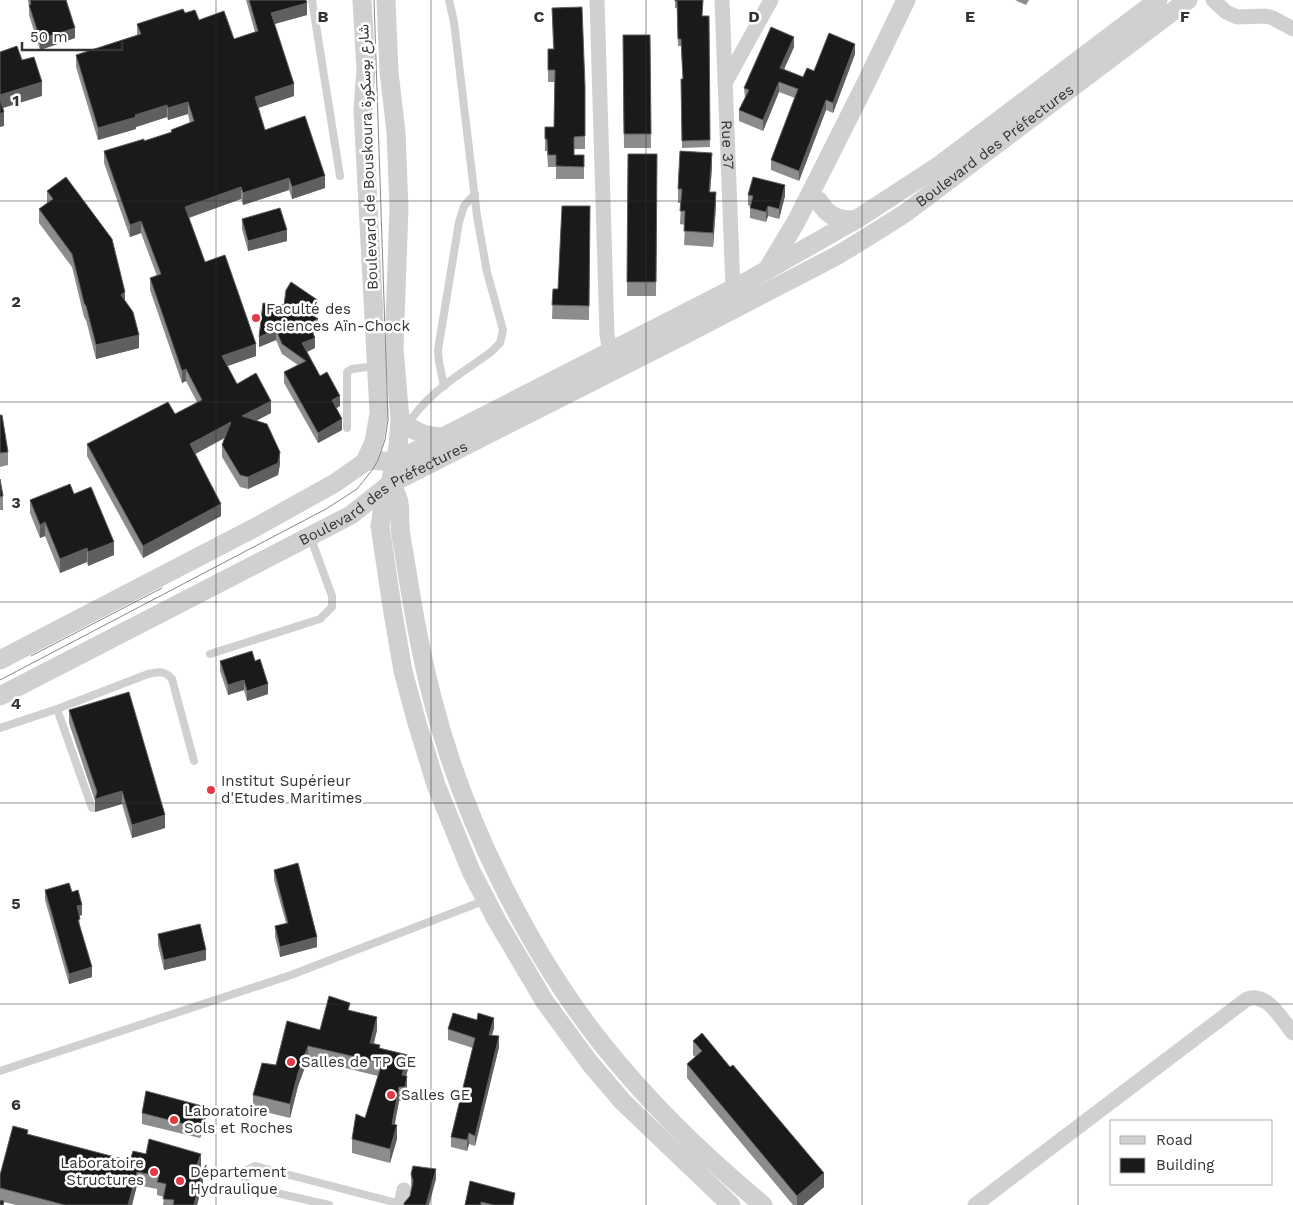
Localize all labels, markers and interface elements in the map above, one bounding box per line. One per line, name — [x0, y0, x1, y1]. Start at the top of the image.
text: B — [318, 7, 329, 26]
text: C — [534, 7, 545, 26]
text: D — [748, 7, 760, 26]
text: E — [965, 7, 975, 26]
text: F — [1180, 7, 1190, 26]
scale bar — [22, 20, 122, 52]
street label: Boulevard de Bouskoura شارع بوسكورة — [354, 24, 384, 290]
text: 50 m — [30, 28, 67, 46]
street label: Boulevard des Préfectures — [912, 80, 1077, 211]
text: 1 — [13, 91, 19, 110]
street label: Rue 37 — [718, 120, 737, 170]
text: 2 — [11, 292, 21, 311]
place label: Faculté des sciences Aïn-Chock — [266, 300, 411, 335]
marker: Faculté des sciences Aïn-Chock — [250, 312, 262, 324]
street label: Boulevard des Préfectures — [296, 437, 471, 549]
text: 3 — [11, 493, 21, 512]
text: 4 — [11, 694, 21, 713]
place label: Institut Supérieur d'Etudes Maritimes — [221, 772, 362, 807]
marker: Institut Supérieur d'Etudes Maritimes — [205, 784, 217, 796]
text: 5 — [11, 894, 21, 913]
place label: Salles de TP GE — [301, 1053, 416, 1071]
marker: Salles de TP GE — [285, 1056, 297, 1068]
place label: Salles GE — [401, 1086, 470, 1104]
marker: Salles GE — [385, 1089, 397, 1101]
text: 6 — [11, 1095, 21, 1114]
place label: Laboratoire Sols et Roches — [184, 1102, 293, 1137]
marker: Laboratoire Sols et Roches — [168, 1114, 180, 1126]
legend — [1110, 1120, 1273, 1185]
text: Road — [1156, 1131, 1193, 1149]
place label: Laboratoire Structures — [60, 1154, 144, 1189]
text: Building — [1156, 1156, 1214, 1174]
place label: Département Hydraulique — [190, 1163, 287, 1198]
marker: Laboratoire Structures — [148, 1166, 160, 1178]
marker: Département Hydraulique — [174, 1175, 186, 1187]

